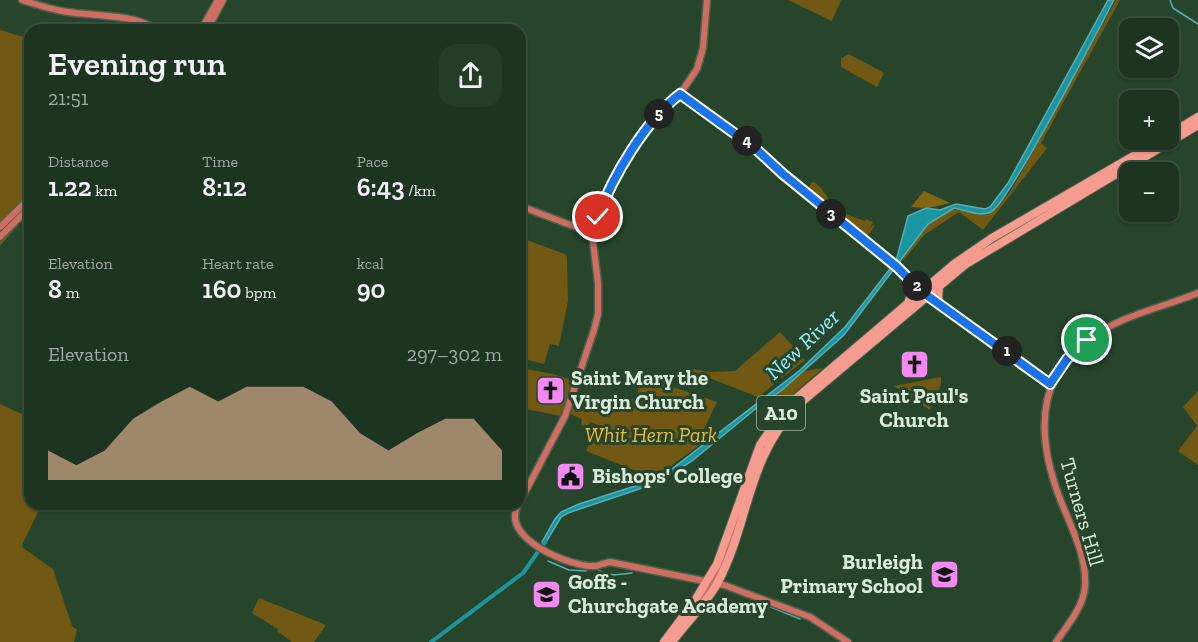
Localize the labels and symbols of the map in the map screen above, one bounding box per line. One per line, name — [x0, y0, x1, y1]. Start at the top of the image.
pin: 5 — [644, 99, 674, 129]
pin: 4 — [732, 126, 762, 156]
pin — [572, 191, 623, 242]
pin: 3 — [816, 199, 846, 229]
pin: 2 — [902, 271, 932, 301]
water label: New River — [760, 303, 845, 385]
pin — [1061, 314, 1112, 365]
pin: 1 — [992, 336, 1022, 366]
church icon: Saint Paul's Church — [898, 349, 930, 381]
place label: Saint Mary the Virgin Church — [571, 365, 708, 414]
church icon: Saint Mary the Virgin Church — [534, 374, 566, 406]
place label: Saint Paul's Church — [860, 383, 969, 432]
road number: A10 — [757, 396, 805, 430]
park label: Whit Hern Park — [585, 422, 717, 447]
street label: Turners Hill — [1055, 455, 1110, 569]
public building icon: Bishops' College — [555, 460, 587, 492]
place label: Bishops' College — [592, 463, 743, 488]
place label: Burleigh Primary School — [780, 549, 923, 598]
school or university icon: Burleigh Primary School — [928, 558, 960, 590]
place label: Goffs - Churchgate Academy — [568, 569, 768, 618]
school or university icon: Goffs - Churchgate Academy — [531, 578, 563, 610]

